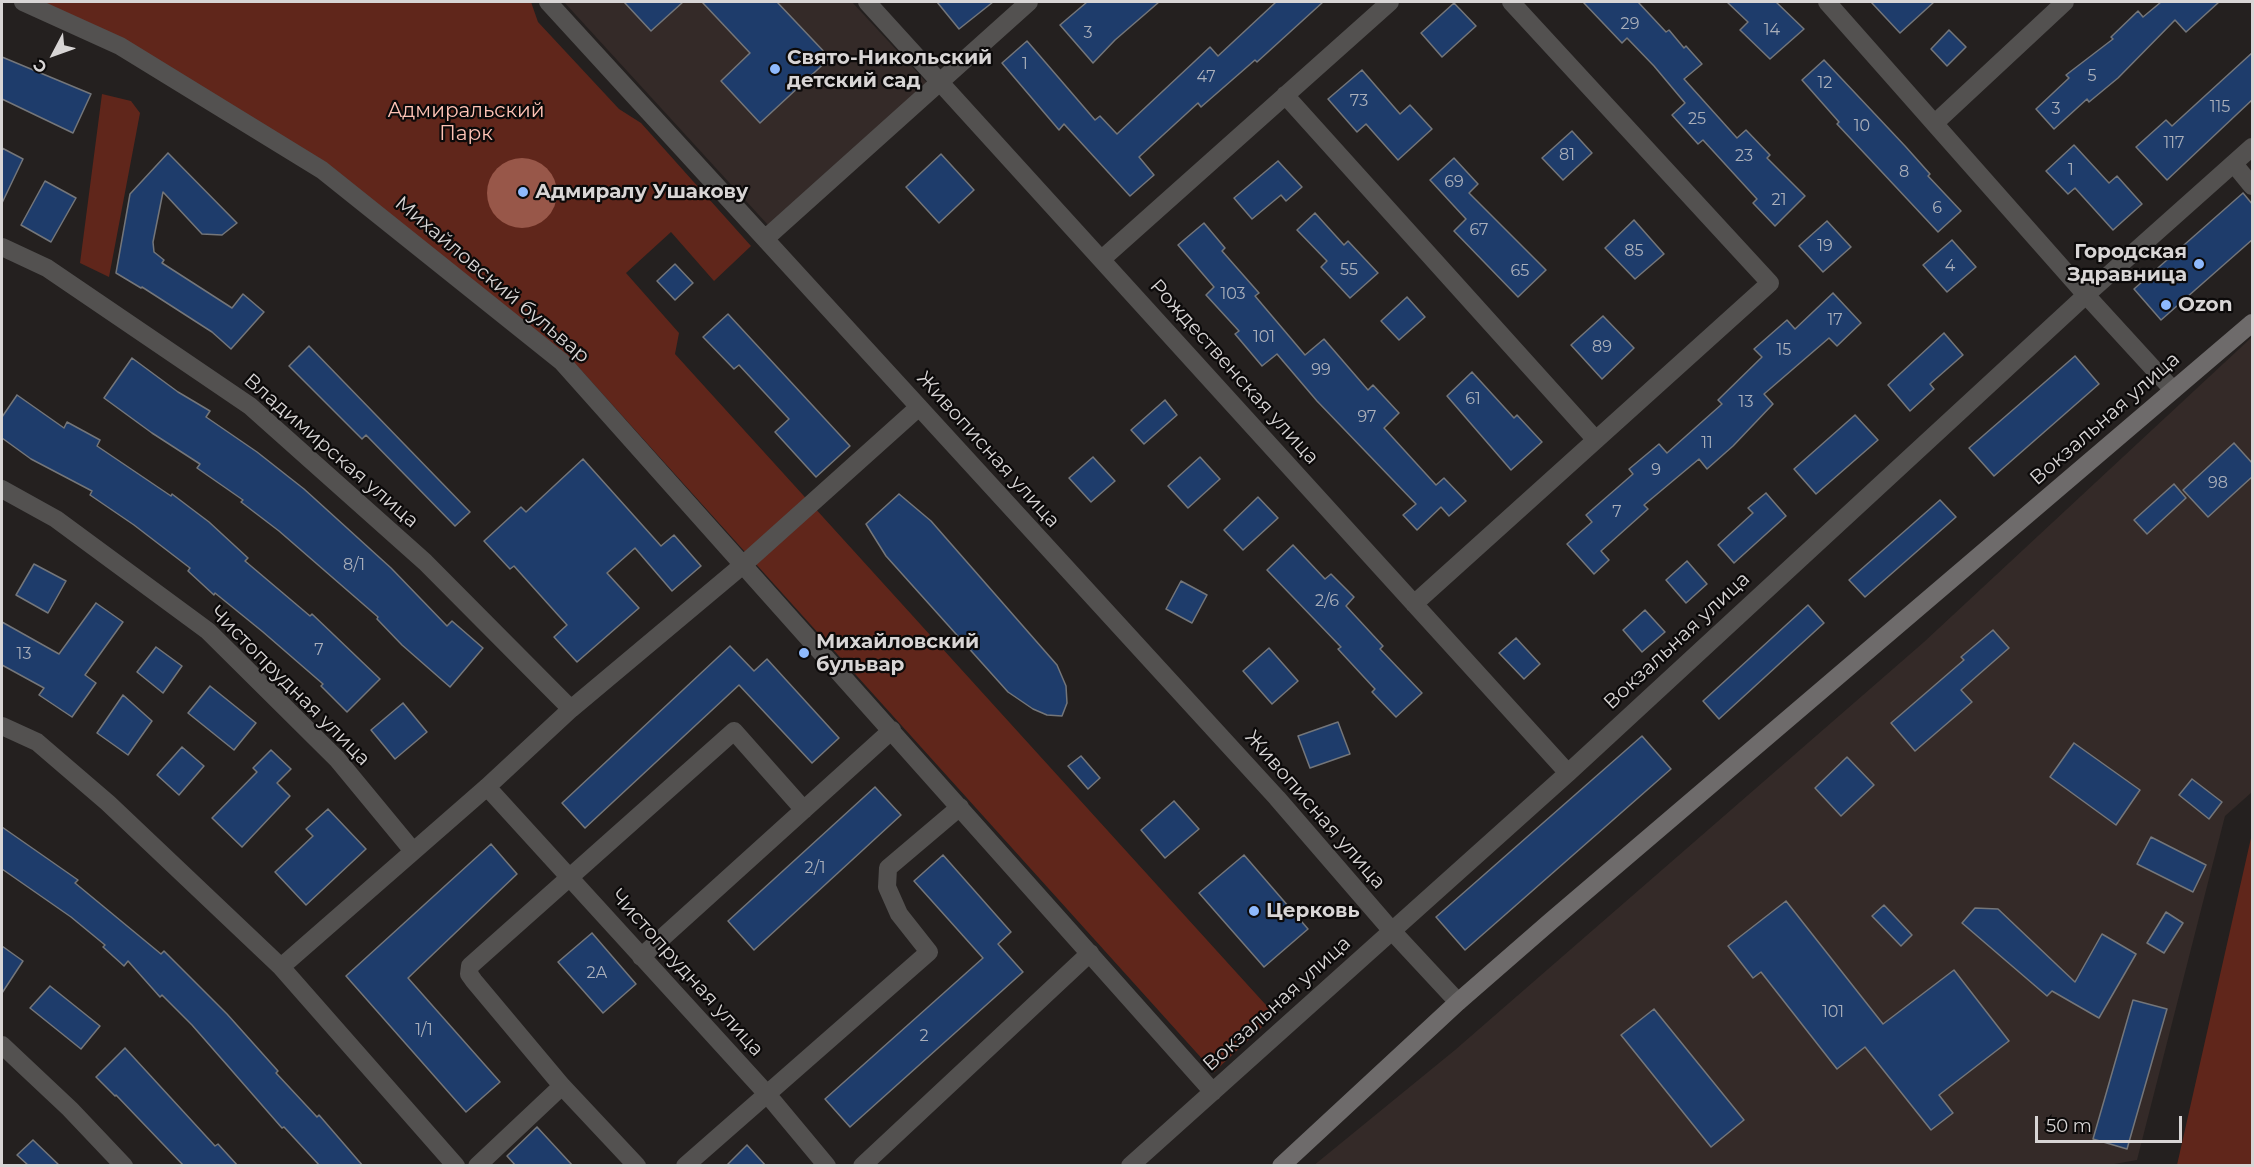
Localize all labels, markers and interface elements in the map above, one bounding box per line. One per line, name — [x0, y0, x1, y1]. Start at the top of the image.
house number: 29 — [1621, 14, 1639, 34]
house number: 14 — [1764, 20, 1780, 40]
house number: 3 — [1083, 23, 1093, 43]
north arrow — [24, 24, 84, 84]
place label: Свято-Никольский детский сад — [787, 46, 992, 93]
house number: 1 — [1022, 54, 1028, 74]
text: С — [29, 56, 51, 77]
marker: Свято-Никольский детский сад — [768, 62, 782, 76]
house number: 5 — [2087, 66, 2097, 86]
house number: 47 — [1196, 67, 1216, 87]
house number: 12 — [1818, 73, 1832, 93]
house number: 73 — [1350, 91, 1368, 111]
house number: 115 — [2210, 97, 2230, 117]
park label: Адмиральский Парк — [387, 99, 545, 146]
house number: 3 — [2051, 99, 2061, 119]
house number: 25 — [1688, 109, 1706, 129]
house number: 10 — [1854, 116, 1870, 136]
house number: 117 — [2164, 133, 2184, 153]
house number: 81 — [1559, 145, 1575, 165]
house number: 23 — [1735, 146, 1753, 166]
house number: 1 — [2068, 160, 2074, 180]
house number: 8 — [1899, 162, 1909, 182]
house number: 69 — [1444, 172, 1464, 192]
place label: Адмиралу Ушакову — [535, 180, 748, 204]
marker: Адмиралу Ушакову — [516, 185, 530, 199]
house number: 21 — [1772, 190, 1786, 210]
street label: Михайловский бульвар — [390, 191, 594, 369]
house number: 6 — [1932, 198, 1942, 218]
house number: 67 — [1469, 220, 1489, 240]
house number: 19 — [1817, 236, 1833, 256]
place label: Городская Здравница — [2067, 240, 2187, 287]
house number: 85 — [1624, 241, 1644, 261]
house number: 4 — [1945, 256, 1955, 276]
marker: Городская Здравница — [2192, 257, 2206, 271]
house number: 55 — [1340, 260, 1358, 280]
house number: 65 — [1511, 261, 1529, 281]
street label: Рождественская улица — [1144, 274, 1324, 470]
house number: 103 — [1220, 284, 1246, 304]
place label: Ozon — [2178, 293, 2233, 317]
marker: Ozon — [2159, 298, 2173, 312]
house number: 17 — [1827, 310, 1843, 330]
house number: 101 — [1253, 327, 1275, 347]
house number: 89 — [1592, 337, 1612, 357]
house number: 15 — [1777, 340, 1791, 360]
street label: Вокзальная улица — [2025, 347, 2185, 491]
house number: 99 — [1311, 360, 1331, 380]
street label: Живописная улица — [911, 367, 1065, 533]
street label: Владимирская улица — [239, 369, 423, 533]
house number: 61 — [1465, 389, 1481, 409]
house number: 13 — [1739, 392, 1753, 412]
house number: 97 — [1357, 407, 1377, 427]
house number: 11 — [1701, 433, 1713, 453]
house number: 9 — [1651, 460, 1661, 480]
house number: 98 — [2208, 473, 2228, 493]
house number: 7 — [1612, 502, 1622, 522]
house number: 8/1 — [343, 555, 365, 575]
street label: Вокзальная улица — [1599, 567, 1755, 715]
house number: 2/6 — [1315, 591, 1339, 611]
street label: Чистопрудная улица — [205, 601, 375, 771]
place label: Михайловский бульвар — [816, 630, 979, 677]
house number: 7 — [314, 640, 324, 660]
house number: 13 — [17, 644, 31, 664]
marker: Михайловский бульвар — [797, 646, 811, 660]
street label: Живописная улица — [1240, 726, 1390, 894]
house number: 2/1 — [805, 858, 825, 878]
street label: Чистопрудная улица — [606, 885, 768, 1061]
place label: Церковь — [1266, 899, 1360, 923]
marker: Церковь — [1247, 904, 1261, 918]
street label: Вокзальная улица — [1198, 931, 1356, 1077]
house number: 2А — [587, 963, 607, 983]
house number: 101 — [1822, 1002, 1844, 1022]
house number: 1/1 — [415, 1020, 433, 1040]
house number: 2 — [919, 1026, 929, 1046]
scale bar — [2038, 1104, 2185, 1142]
text: 50 m — [2046, 1115, 2092, 1137]

